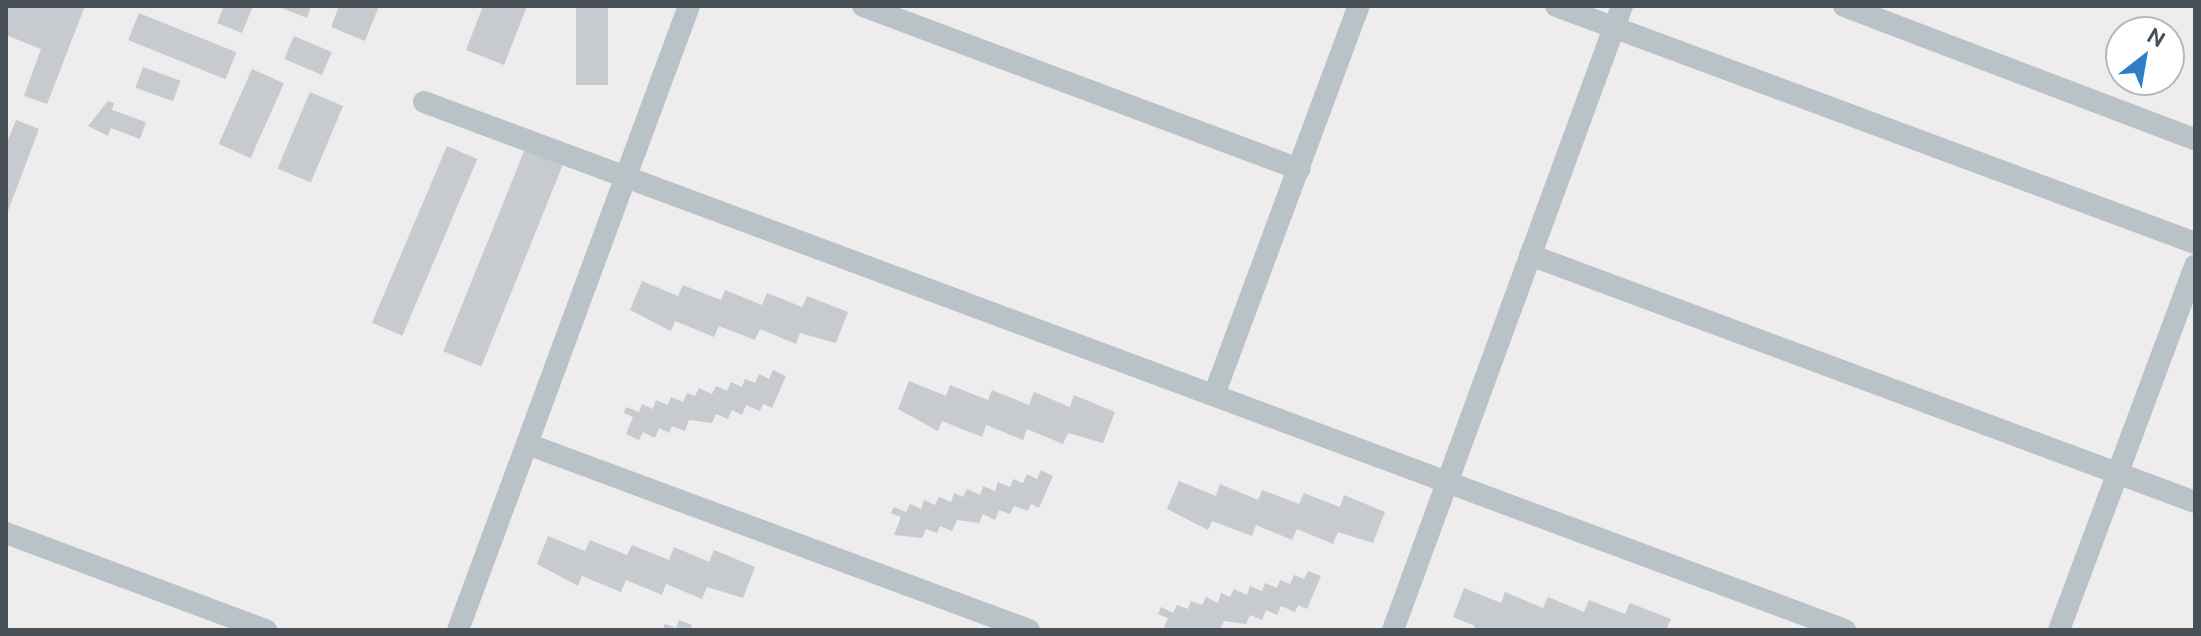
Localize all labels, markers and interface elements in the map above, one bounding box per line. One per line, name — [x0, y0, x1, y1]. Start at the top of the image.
north arrow — [2105, 16, 2185, 96]
text: N — [2143, 22, 2170, 52]

